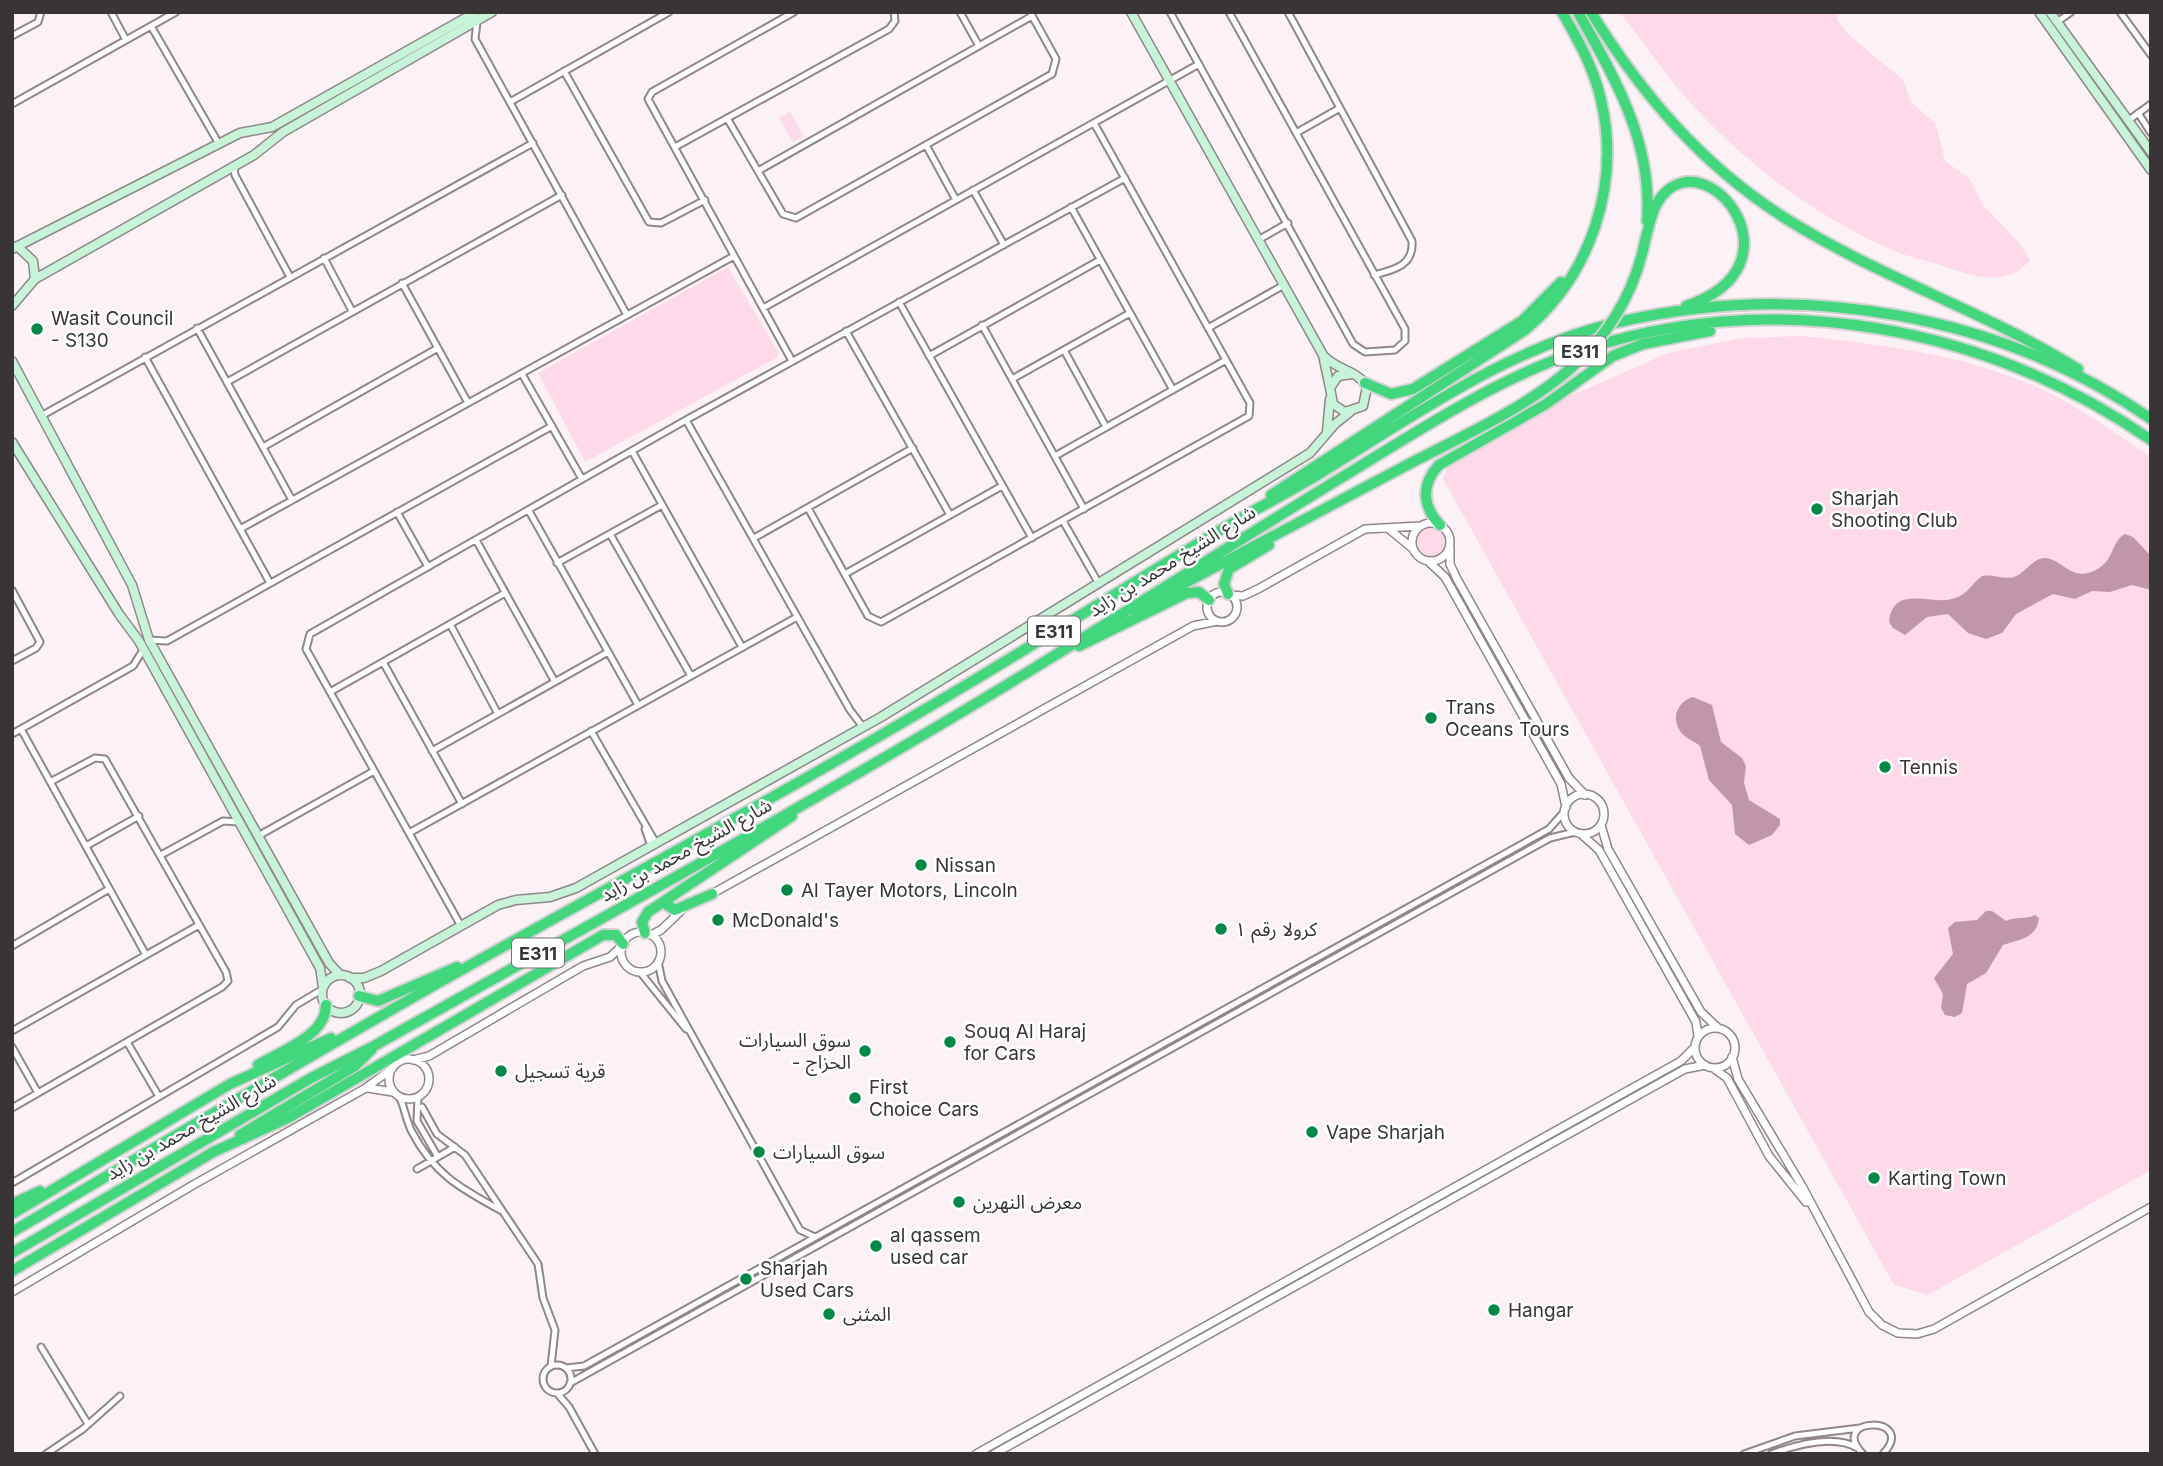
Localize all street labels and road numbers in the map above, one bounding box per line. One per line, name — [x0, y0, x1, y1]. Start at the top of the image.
road number: E311 — [1554, 337, 1606, 366]
street label: شارع الشيخ محمد بن زايد — [1084, 500, 1261, 624]
road number: E311 — [1028, 616, 1080, 646]
street label: شارع الشيخ محمد بن زايد — [596, 793, 777, 909]
road number: E311 — [512, 938, 564, 968]
street label: شارع الشيخ محمد بن زايد — [102, 1069, 282, 1188]

